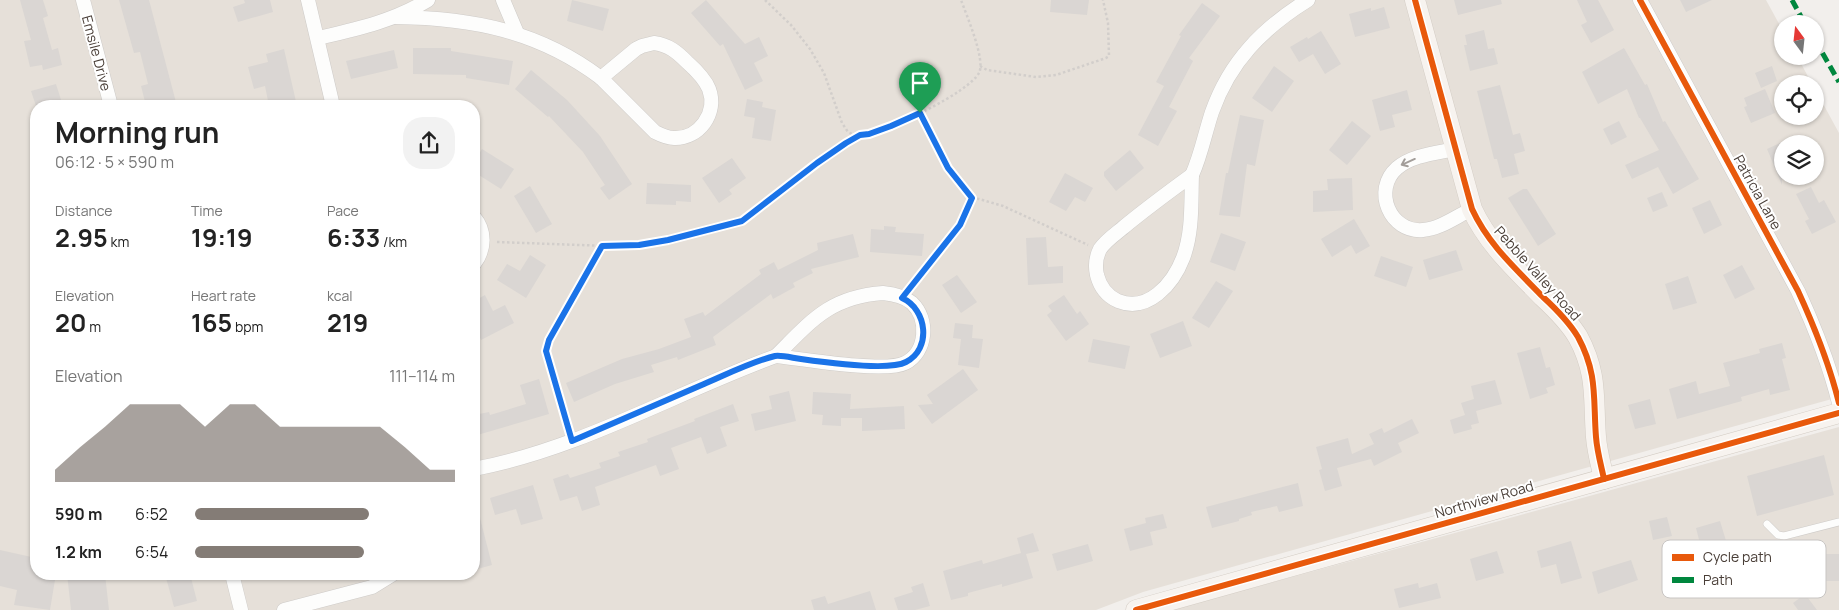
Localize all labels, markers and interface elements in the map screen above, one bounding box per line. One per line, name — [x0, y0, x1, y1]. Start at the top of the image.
street label: Emsile Drive — [78, 13, 116, 93]
north arrow — [1774, 15, 1824, 65]
map controls — [1774, 15, 1824, 185]
pin — [899, 62, 941, 113]
icon: arrive — [906, 69, 934, 97]
button: locate — [1774, 75, 1824, 125]
text: Morning run — [55, 113, 219, 151]
button: share — [403, 117, 455, 169]
button: layers — [1774, 135, 1824, 185]
text: 06:12 · 5 × 590 m — [55, 151, 174, 173]
street label: Patricia Lane — [1730, 151, 1786, 233]
one-way arrow — [1401, 158, 1416, 168]
text: Distance — [55, 201, 112, 220]
text: Time — [191, 201, 223, 220]
text: Pace — [327, 201, 359, 220]
text: 2.95 — [55, 220, 108, 255]
text: 19:19 — [191, 220, 253, 255]
text: 6:33 — [327, 220, 380, 255]
street label: Pebble Valley Road — [1490, 222, 1586, 324]
text: km — [108, 232, 129, 251]
text: /km — [380, 232, 407, 251]
text: Elevation — [55, 286, 114, 305]
text: Heart rate — [191, 286, 256, 305]
text: kcal — [327, 286, 353, 305]
text: 20 — [55, 305, 86, 340]
text: 165 — [191, 305, 232, 340]
text: 219 — [327, 305, 368, 340]
text: m — [86, 317, 101, 336]
text: bpm — [232, 317, 263, 336]
text: Elevation — [55, 365, 123, 387]
text: 111–114 m — [389, 365, 455, 387]
street label: Northview Road — [1432, 476, 1536, 522]
text: 590 m — [55, 503, 102, 525]
text: 6:52 — [135, 503, 168, 525]
legend — [1662, 540, 1826, 598]
text: 1.2 km — [55, 541, 102, 563]
text: 6:54 — [135, 541, 168, 563]
text: Cycle path — [1703, 547, 1772, 566]
text: Path — [1703, 570, 1733, 589]

